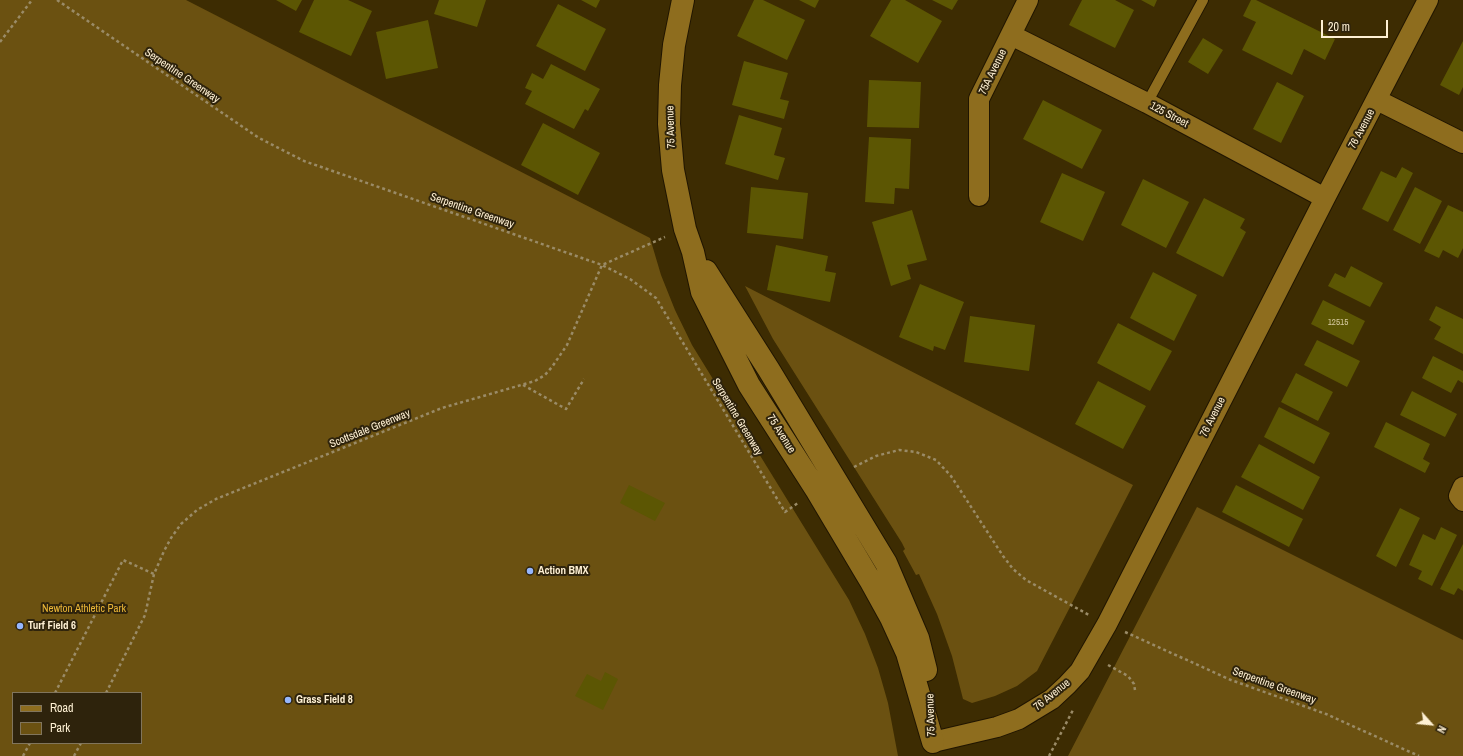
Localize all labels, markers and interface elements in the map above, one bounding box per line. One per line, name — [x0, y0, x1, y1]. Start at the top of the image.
scale bar — [1323, 12, 1390, 38]
text: 20 m — [1328, 19, 1350, 35]
street label: Serpentine Greenway — [142, 46, 222, 106]
street label: 75A Avenue — [976, 47, 1010, 97]
street label: 125 Street — [1148, 99, 1190, 131]
street label: 75 Avenue — [664, 105, 678, 149]
street label: 76 Avenue — [1346, 107, 1378, 151]
street label: Serpentine Greenway — [428, 190, 516, 232]
house number: 12515 — [1328, 318, 1348, 328]
street label: Serpentine Greenway — [709, 376, 765, 458]
street label: 76 Avenue — [1197, 395, 1229, 439]
street label: Scottsdale Greenway — [328, 407, 412, 451]
street label: 75 Avenue — [764, 412, 798, 456]
place label: Action BMX — [538, 564, 589, 578]
marker: Action BMX — [525, 566, 535, 576]
park label: Newton Athletic Park — [42, 602, 126, 616]
place label: Turf Field 6 — [28, 619, 76, 633]
marker: Turf Field 6 — [15, 621, 25, 631]
street label: Serpentine Greenway — [1231, 665, 1317, 707]
street label: 76 Avenue — [1031, 676, 1073, 714]
legend — [12, 692, 142, 744]
place label: Grass Field 8 — [296, 693, 353, 707]
street label: 75 Avenue — [924, 693, 938, 737]
marker: Grass Field 8 — [283, 695, 293, 705]
text: Road — [50, 700, 74, 716]
north arrow — [1411, 704, 1451, 744]
text: Park — [50, 720, 70, 736]
text: N — [1434, 723, 1449, 736]

